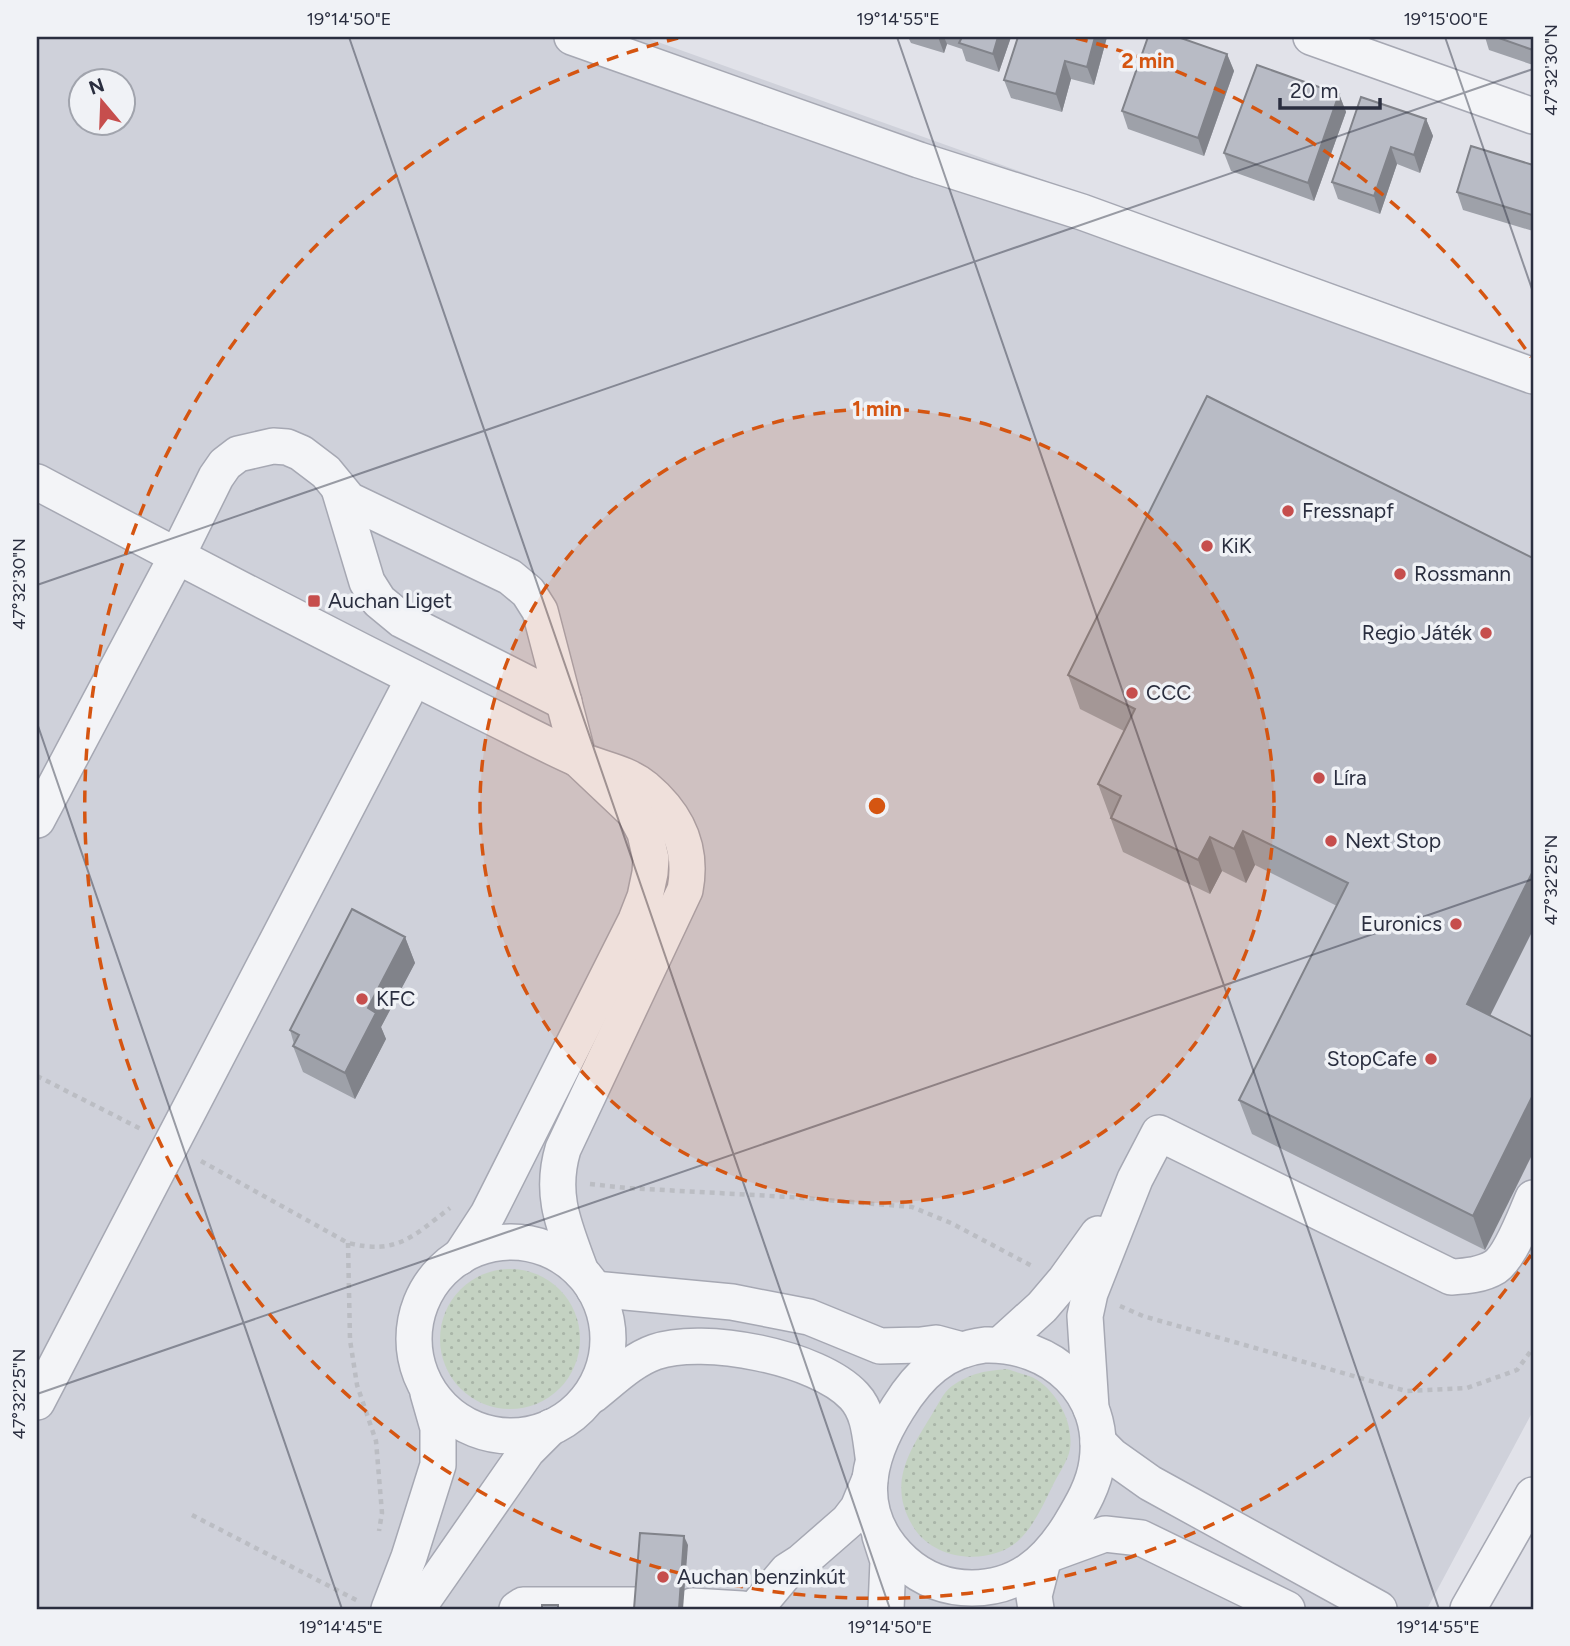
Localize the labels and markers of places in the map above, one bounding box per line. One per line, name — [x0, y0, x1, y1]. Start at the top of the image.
place label: Fressnapf — [1302, 498, 1394, 523]
marker: Fressnapf — [1280, 503, 1296, 519]
place label: KiK — [1221, 533, 1252, 558]
marker: KiK — [1199, 538, 1215, 554]
place label: Rossmann — [1414, 561, 1511, 586]
marker: Rossmann — [1392, 566, 1408, 582]
place label: Auchan Liget — [328, 588, 452, 613]
marker: Auchan Liget — [306, 593, 322, 609]
place label: Regio Játék — [1362, 620, 1473, 645]
marker: Regio Játék — [1478, 625, 1494, 641]
place label: CCC — [1146, 680, 1191, 705]
marker: CCC — [1124, 685, 1140, 701]
place label: Líra — [1333, 765, 1367, 790]
marker: Líra — [1311, 770, 1327, 786]
centre of rings — [865, 794, 889, 818]
place label: Next Stop — [1345, 828, 1441, 853]
marker: Next Stop — [1323, 833, 1339, 849]
place label: Euronics — [1361, 911, 1442, 936]
marker: Euronics — [1448, 916, 1464, 932]
place label: KFC — [376, 986, 415, 1011]
marker: KFC — [354, 991, 370, 1007]
place label: StopCafe — [1327, 1046, 1417, 1071]
marker: StopCafe — [1423, 1051, 1439, 1067]
place label: Auchan benzinkút — [677, 1564, 846, 1589]
marker: Auchan benzinkút — [655, 1569, 671, 1585]

